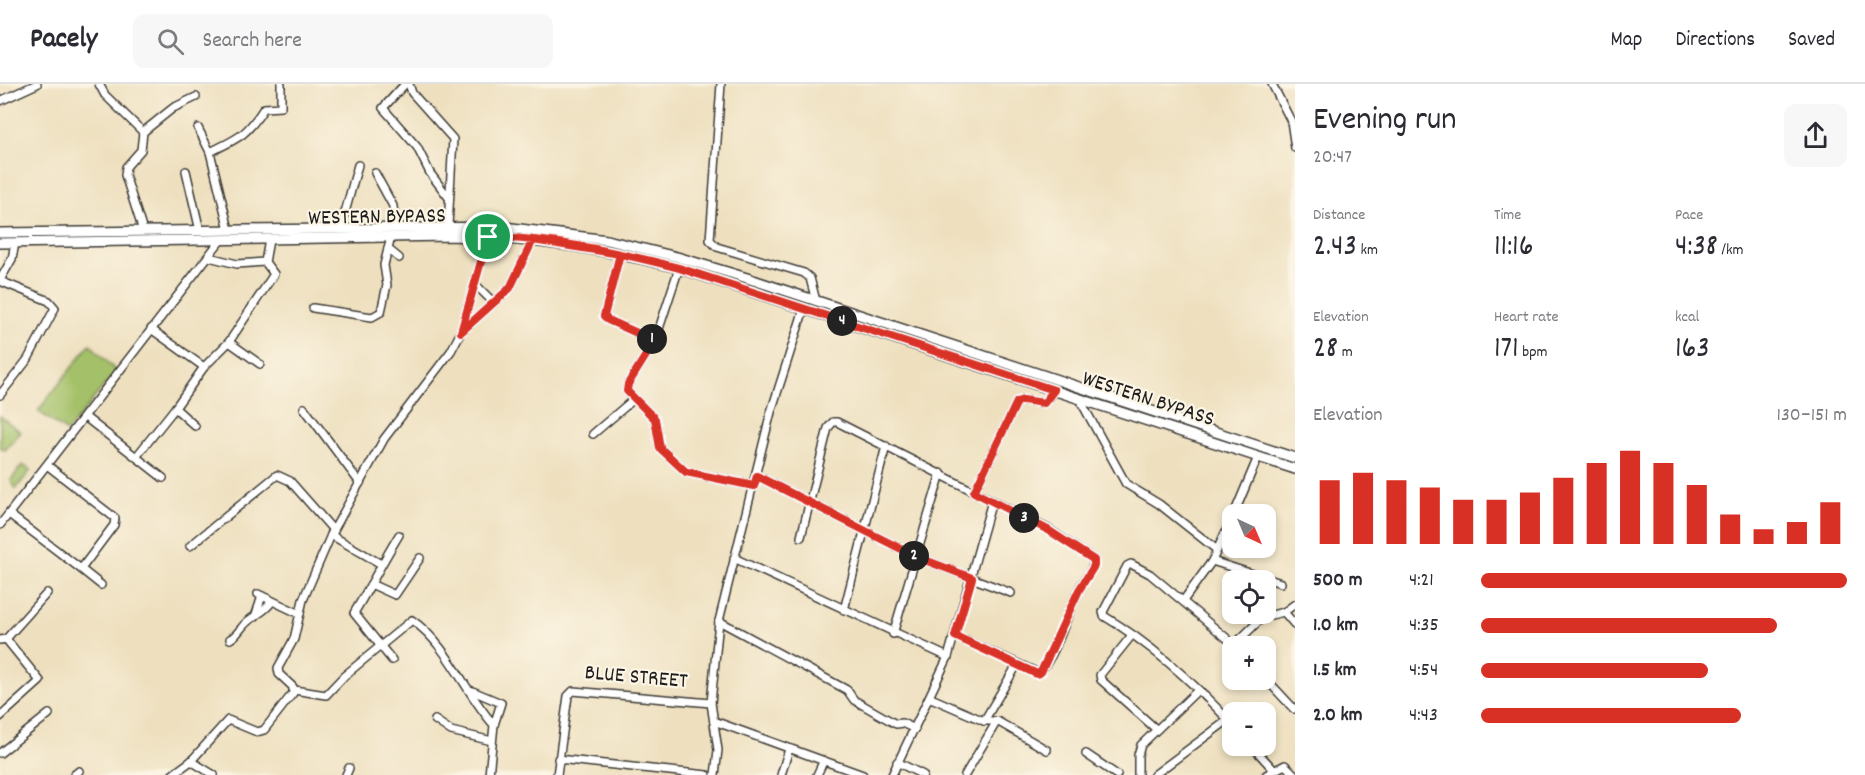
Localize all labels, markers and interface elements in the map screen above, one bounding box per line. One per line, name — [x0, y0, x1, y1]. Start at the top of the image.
search box — [133, 14, 553, 68]
text: Pacely — [30, 21, 97, 61]
icon: search — [154, 25, 187, 58]
text: Search here — [202, 26, 302, 57]
text: Map — [1611, 26, 1642, 56]
text: Directions — [1675, 26, 1755, 56]
text: Saved — [1788, 26, 1835, 56]
text: Evening run — [1313, 98, 1457, 145]
button: share — [1784, 104, 1847, 167]
text: 20:47 — [1313, 144, 1352, 172]
street label: WESTERN BYPASS — [308, 201, 446, 235]
text: Distance — [1313, 204, 1365, 227]
text: Time — [1494, 204, 1521, 227]
text: Pace — [1675, 204, 1703, 227]
pin — [462, 211, 513, 262]
icon: arrive — [471, 220, 504, 253]
text: 2.43 — [1313, 227, 1357, 270]
text: 11:16 — [1494, 227, 1533, 270]
text: 4:38 — [1675, 227, 1718, 270]
text: km — [1357, 239, 1378, 262]
text: /km — [1718, 239, 1744, 262]
pin: 4 — [827, 306, 857, 336]
text: Elevation — [1313, 306, 1369, 329]
text: Heart rate — [1494, 306, 1559, 329]
text: kcal — [1675, 306, 1699, 329]
text: 4 — [839, 309, 845, 332]
pin: 1 — [637, 324, 667, 354]
text: 1 — [650, 327, 654, 350]
text: 28 — [1313, 329, 1338, 372]
text: 171 — [1494, 329, 1519, 372]
text: 163 — [1675, 329, 1710, 372]
text: m — [1338, 341, 1353, 364]
text: bpm — [1519, 341, 1548, 364]
street label: WESTERN BYPASS — [1078, 364, 1218, 436]
text: Elevation — [1313, 402, 1383, 430]
text: 130–151 m — [1777, 402, 1847, 430]
pin: 3 — [1009, 503, 1039, 533]
north arrow — [1222, 504, 1276, 558]
map controls — [1222, 504, 1276, 756]
text: 3 — [1020, 506, 1028, 529]
pin: 2 — [899, 541, 929, 571]
text: 2 — [911, 544, 918, 567]
text: 500 m — [1313, 567, 1362, 595]
text: 4:21 — [1409, 567, 1434, 595]
button: locate — [1222, 570, 1276, 624]
text: 1.0 km — [1313, 612, 1358, 640]
text: 4:35 — [1409, 612, 1439, 640]
button: + — [1222, 636, 1276, 690]
text: 1.5 km — [1313, 657, 1356, 685]
text: 4:54 — [1409, 657, 1438, 685]
street label: BLUE STREET — [583, 658, 689, 698]
button: − — [1222, 702, 1276, 756]
text: 2.0 km — [1313, 702, 1362, 730]
text: 4:43 — [1409, 702, 1438, 730]

